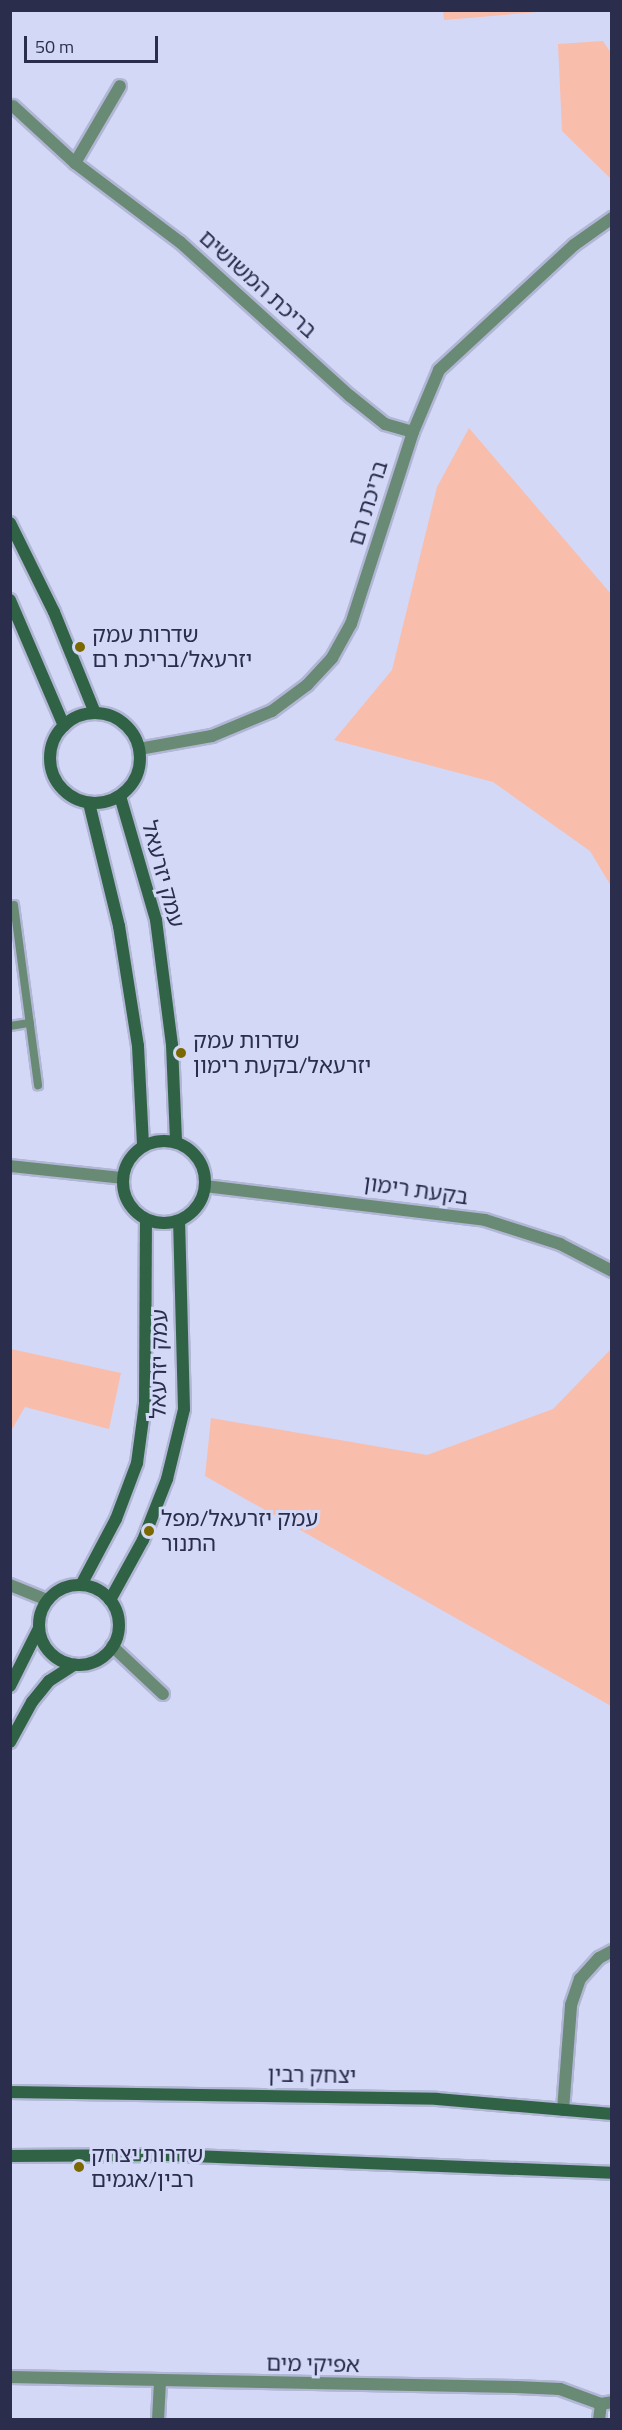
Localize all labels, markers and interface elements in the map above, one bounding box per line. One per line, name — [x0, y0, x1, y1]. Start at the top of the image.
scale bar — [27, 24, 160, 62]
text: 50 m — [35, 33, 74, 60]
street label: בריכת המשושים — [194, 224, 322, 344]
street label: בריכת רם — [343, 457, 393, 549]
place label: שדרות עמק יזרעאל/בריכת רם — [92, 621, 252, 672]
marker: שדרות עמק יזרעאל/בריכת רם — [73, 640, 87, 654]
street label: עמק יזרעאל — [136, 818, 190, 930]
place label: שדרות עמק יזרעאל/בקעת רימון — [193, 1027, 371, 1078]
marker: שדרות עמק יזרעאל/בקעת רימון — [174, 1046, 188, 1060]
street label: בקעת רימון — [362, 1170, 470, 1210]
street label: עמק יזרעאל — [145, 1309, 173, 1419]
place label: עמק יזרעאל/מפל התנור — [161, 1505, 318, 1556]
marker: עמק יזרעאל/מפל התנור — [142, 1524, 156, 1538]
street label: יצחק רבין — [267, 2061, 357, 2089]
place label: שדרות יצחק רבין/אגמים — [91, 2141, 203, 2192]
marker: שדרות יצחק רבין/אגמים — [72, 2160, 86, 2174]
street label: אפיקי מים — [266, 2350, 360, 2378]

